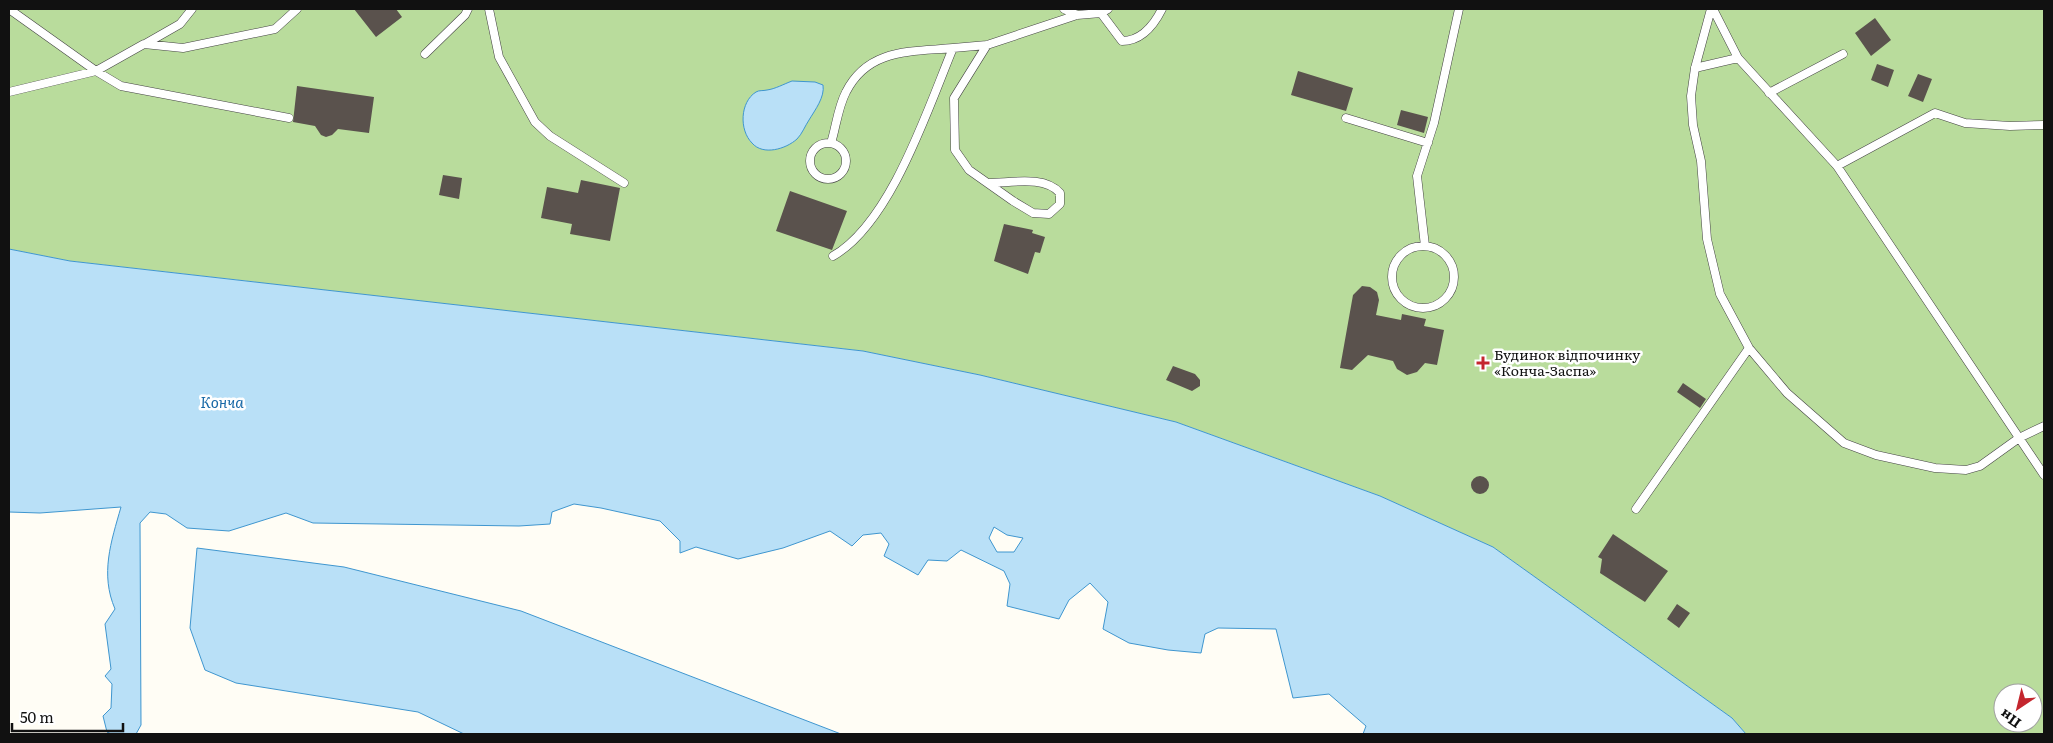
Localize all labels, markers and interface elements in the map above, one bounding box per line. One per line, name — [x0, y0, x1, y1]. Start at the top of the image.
place label: Будинок відпочинку «Конча-Заспа» — [1494, 344, 1641, 380]
marker: Будинок відпочинку «Конча-Заспа» — [1476, 356, 1490, 370]
water label: Конча — [200, 390, 244, 413]
north arrow — [1993, 683, 2043, 733]
scale bar — [12, 700, 124, 732]
text: 50 m — [20, 705, 54, 728]
text: Пн — [1995, 705, 2025, 734]

